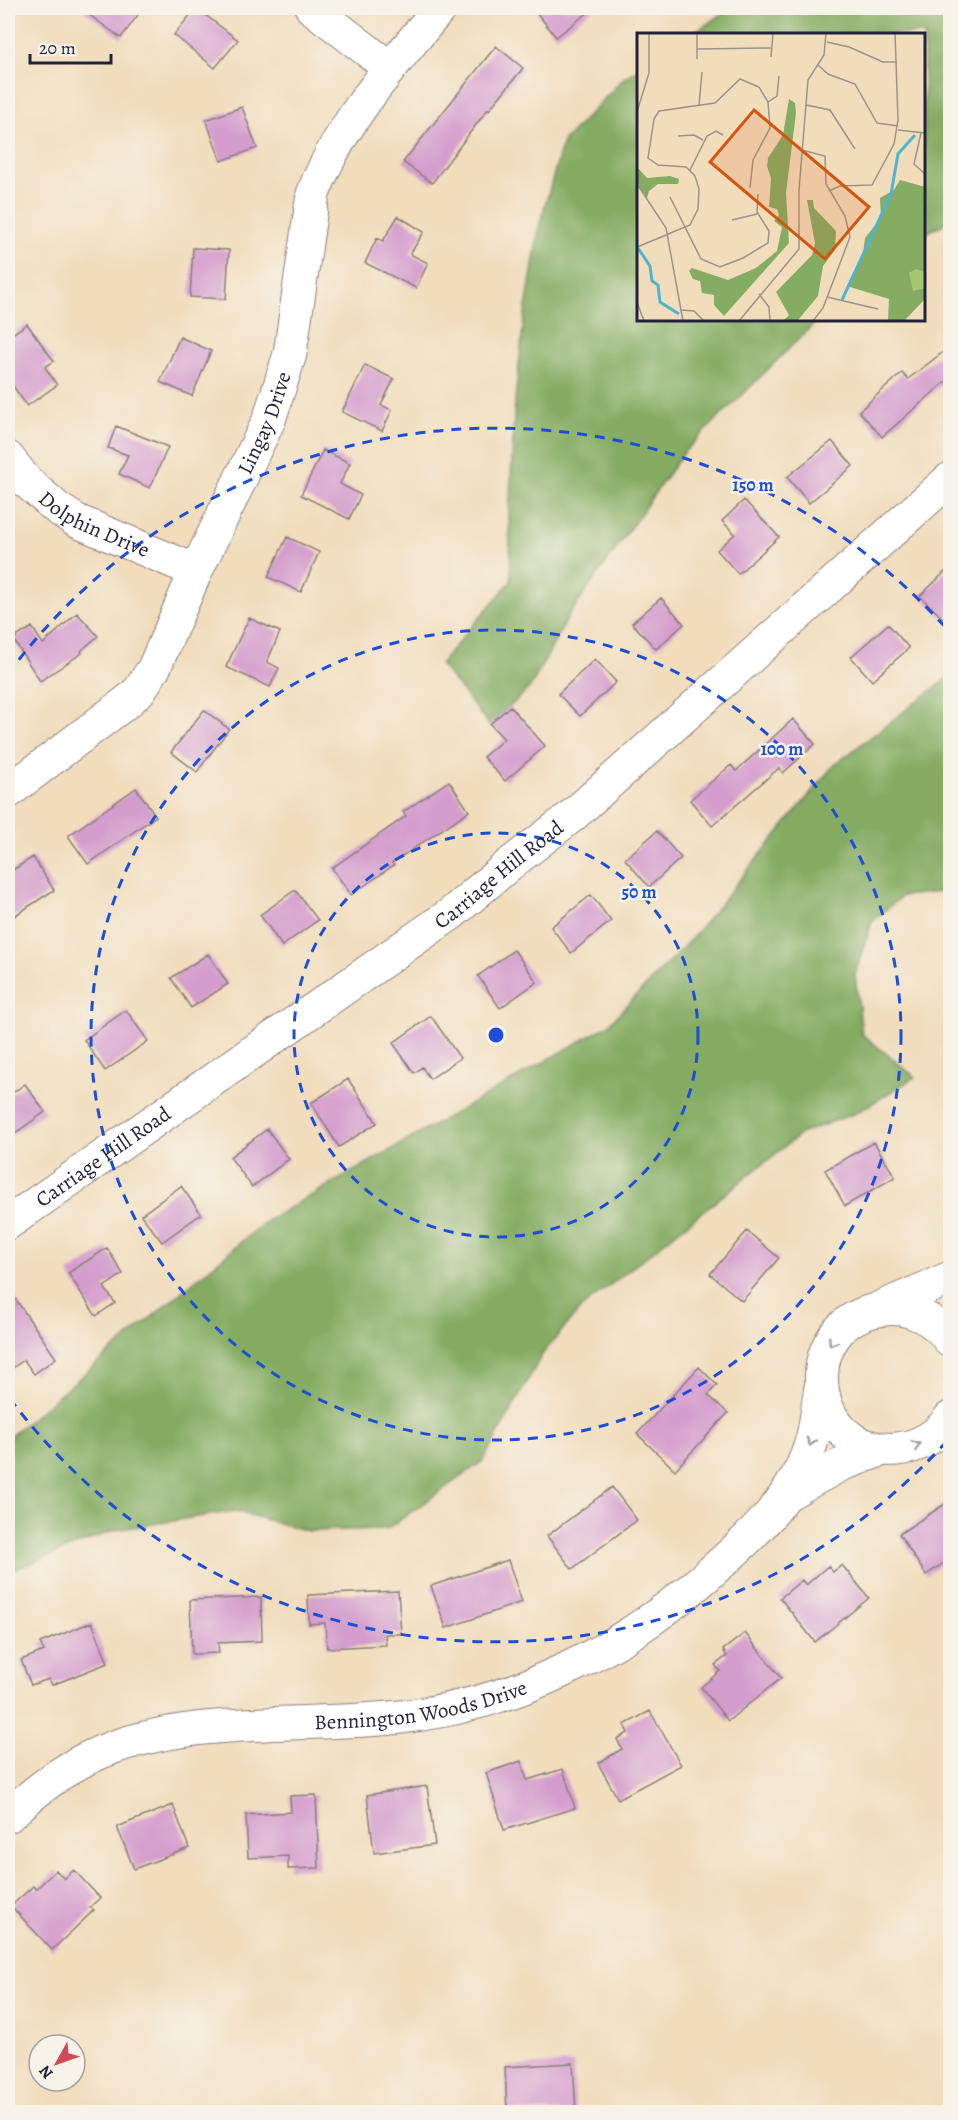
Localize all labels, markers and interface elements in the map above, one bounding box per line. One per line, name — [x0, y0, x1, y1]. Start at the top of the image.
scale bar — [30, 27, 111, 65]
inset map — [637, 33, 925, 321]
text: 20 m — [39, 36, 76, 60]
street label: Lingay Drive — [231, 368, 297, 479]
text: 150 m — [732, 473, 774, 497]
street label: Dolphin Drive — [33, 484, 154, 564]
text: 100 m — [761, 737, 803, 761]
street label: Carriage Hill Road — [429, 813, 570, 935]
text: 50 m — [622, 880, 656, 904]
centre of rings — [486, 1025, 506, 1045]
street label: Carriage Hill Road — [30, 1099, 177, 1213]
one-way arrow — [827, 1336, 839, 1346]
one-way arrow — [806, 1436, 818, 1447]
one-way arrow — [910, 1439, 921, 1452]
street label: Bennington Woods Drive — [314, 1673, 531, 1736]
north arrow — [27, 2033, 87, 2093]
text: N — [34, 2060, 58, 2084]

